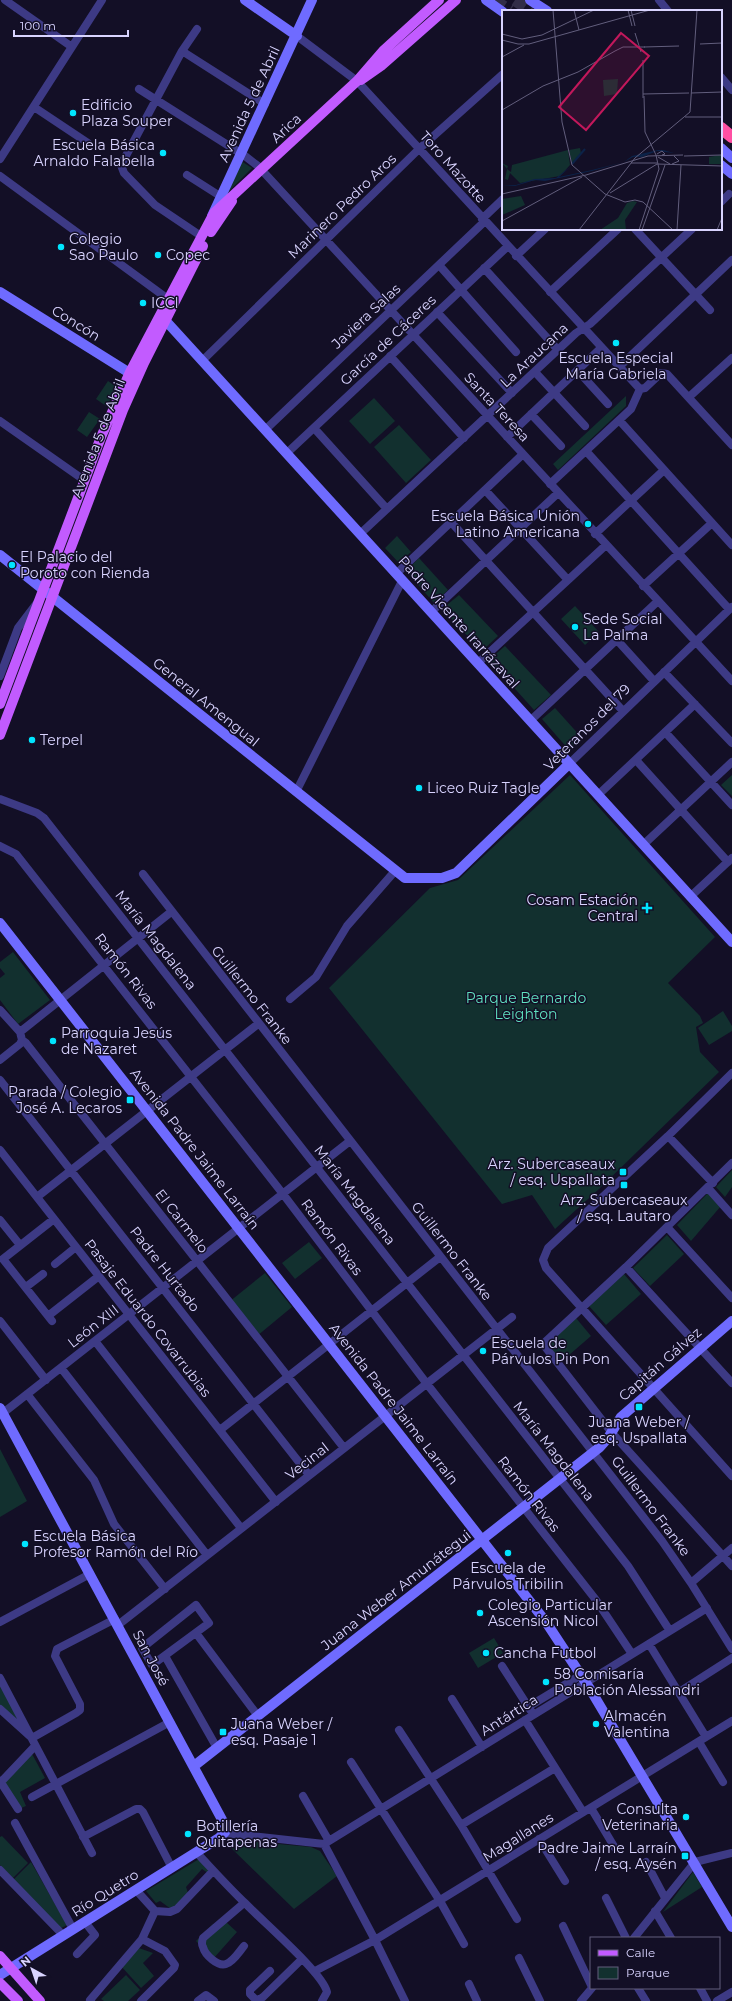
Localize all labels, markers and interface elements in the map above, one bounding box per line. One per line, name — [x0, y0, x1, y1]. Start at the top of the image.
inset map — [502, 10, 722, 230]
scale bar — [14, 12, 128, 38]
text: 100 m — [20, 18, 56, 33]
street label: Avenida 5 de Abril — [214, 43, 284, 165]
place label: Edificio Plaza Souper — [81, 96, 173, 130]
marker: Edificio Plaza Souper — [68, 108, 78, 118]
street label: Arica — [267, 109, 305, 147]
street label: Toro Mazotte — [416, 127, 490, 207]
place label: Escuela Básica Arnaldo Falabella — [33, 136, 155, 170]
marker: Escuela Básica Arnaldo Falabella — [158, 148, 168, 158]
street label: Marinero Pedro Aros — [284, 150, 400, 262]
place label: Colegio Sao Paulo — [69, 230, 139, 264]
marker: Colegio Sao Paulo — [56, 242, 66, 252]
place label: Copec — [166, 246, 210, 264]
marker: Copec — [153, 250, 163, 260]
street label: Javiera Salas — [327, 279, 404, 353]
street label: García de Cáceres — [336, 291, 440, 389]
place label: ICCI — [151, 294, 179, 312]
marker: ICCI — [138, 298, 148, 308]
street label: Concón — [48, 301, 104, 345]
street label: La Araucana — [496, 319, 572, 391]
marker: Escuela Especial María Gabriela — [611, 338, 621, 348]
place label: Escuela Especial María Gabriela — [558, 349, 674, 383]
street label: Santa Teresa — [460, 369, 534, 445]
street label: Avenida 5 de Abril — [67, 376, 129, 500]
place label: Escuela Básica Unión Latino Americana — [431, 507, 580, 541]
marker: Escuela Básica Unión Latino Americana — [583, 519, 593, 529]
place label: El Palacio del Poroto con Rienda — [20, 548, 150, 582]
street label: Padre Vicente Irarrázaval — [395, 552, 523, 692]
marker: El Palacio del Poroto con Rienda — [7, 560, 17, 570]
place label: Sede Social La Palma — [583, 610, 663, 644]
marker: Sede Social La Palma — [570, 622, 580, 632]
street label: General Amengual — [149, 654, 263, 750]
street label: Veteranos del 79 — [540, 680, 634, 774]
place label: Terpel — [40, 731, 83, 749]
marker: Terpel — [27, 735, 37, 745]
place label: Liceo Ruiz Tagle — [427, 779, 540, 797]
marker: Liceo Ruiz Tagle — [414, 783, 424, 793]
street label: María Magdalena — [111, 886, 201, 994]
place label: Cosam Estación Central — [526, 891, 638, 925]
marker: Cosam Estación Central — [641, 902, 653, 914]
street label: Ramón Rivas — [91, 929, 161, 1013]
street label: Guillermo Franke — [208, 942, 296, 1048]
park label: Parque Bernardo Leighton — [466, 989, 586, 1023]
place label: Parroquia Jesús de Nazaret — [61, 1024, 172, 1058]
marker: Parroquia Jesús de Nazaret — [48, 1036, 58, 1046]
street label: Avenida Padre Jaime Larraín — [126, 1065, 264, 1233]
place label: Parada / Colegio José A. Lecaros — [8, 1083, 122, 1117]
marker: Parada / Colegio José A. Lecaros — [125, 1095, 135, 1105]
street label: María Magdalena — [310, 1141, 400, 1249]
place label: Arz. Subercaseaux / esq. Uspallata — [488, 1155, 616, 1189]
marker: Arz. Subercaseaux / esq. Uspallata — [618, 1167, 628, 1177]
marker: Arz. Subercaseaux / esq. Lautaro — [619, 1180, 629, 1190]
street label: El Carmelo — [151, 1185, 213, 1257]
place label: Arz. Subercaseaux / esq. Lautaro — [560, 1191, 688, 1225]
street label: Ramón Rivas — [297, 1195, 367, 1279]
street label: Guillermo Franke — [408, 1198, 496, 1304]
street label: Padre Hurtado — [126, 1223, 204, 1316]
street label: Pasaje Eduardo Covarrubias — [81, 1235, 215, 1401]
street label: León XIII — [64, 1300, 122, 1352]
street label: Avenida Padre Jaime Larraín — [325, 1320, 463, 1488]
street label: Capitán Gálvez — [615, 1323, 705, 1405]
place label: Escuela de Párvulos Pin Pon — [491, 1334, 610, 1368]
marker: Escuela de Párvulos Pin Pon — [478, 1346, 488, 1356]
street label: María Magdalena — [509, 1397, 599, 1505]
marker: Juana Weber / esq. Uspallata — [634, 1402, 644, 1412]
place label: Juana Weber / esq. Uspallata — [587, 1413, 691, 1447]
street label: Vecinal — [282, 1438, 332, 1484]
street label: Ramón Rivas — [494, 1452, 564, 1536]
street label: Guillermo Franke — [607, 1452, 695, 1560]
street label: Juana Weber Amunátegui — [317, 1526, 475, 1655]
place label: Escuela Básica Profesor Ramón del Río — [33, 1527, 198, 1561]
marker: Escuela Básica Profesor Ramón del Río — [20, 1539, 30, 1549]
marker: Escuela de Párvulos Tribilin — [503, 1548, 513, 1558]
place label: Escuela de Párvulos Tribilin — [452, 1559, 564, 1593]
place label: Colegio Particular Ascensión Nicol — [488, 1596, 613, 1630]
marker: Colegio Particular Ascensión Nicol — [475, 1608, 485, 1618]
street label: San José — [129, 1627, 173, 1689]
place label: Cancha Futbol — [494, 1644, 596, 1662]
marker: Cancha Futbol — [481, 1648, 491, 1658]
place label: 58 Comisaría Población Alessandri — [554, 1665, 700, 1699]
marker: 58 Comisaría Población Alessandri — [541, 1677, 551, 1687]
street label: Antártica — [477, 1690, 541, 1740]
place label: Almacén Valentina — [604, 1707, 670, 1741]
place label: Juana Weber / esq. Pasaje 1 — [230, 1715, 334, 1749]
marker: Almacén Valentina — [591, 1719, 601, 1729]
marker: Juana Weber / esq. Pasaje 1 — [218, 1727, 228, 1737]
place label: Consulta Veterinaria — [602, 1800, 678, 1834]
street label: Magallanes — [479, 1808, 557, 1866]
marker: Consulta Veterinaria — [681, 1812, 691, 1822]
place label: Botillería Quitapenas — [196, 1817, 277, 1851]
marker: Botillería Quitapenas — [183, 1829, 193, 1839]
place label: Padre Jaime Larraín / esq. Aysén — [537, 1839, 677, 1873]
marker: Padre Jaime Larraín / esq. Aysén — [680, 1851, 690, 1861]
street label: Río Quetro — [68, 1865, 142, 1921]
legend — [590, 1937, 720, 1989]
text: Calle — [626, 1945, 655, 1960]
north arrow — [12, 1949, 52, 1989]
text: N — [18, 1953, 33, 1970]
text: Parque — [626, 1965, 670, 1980]

